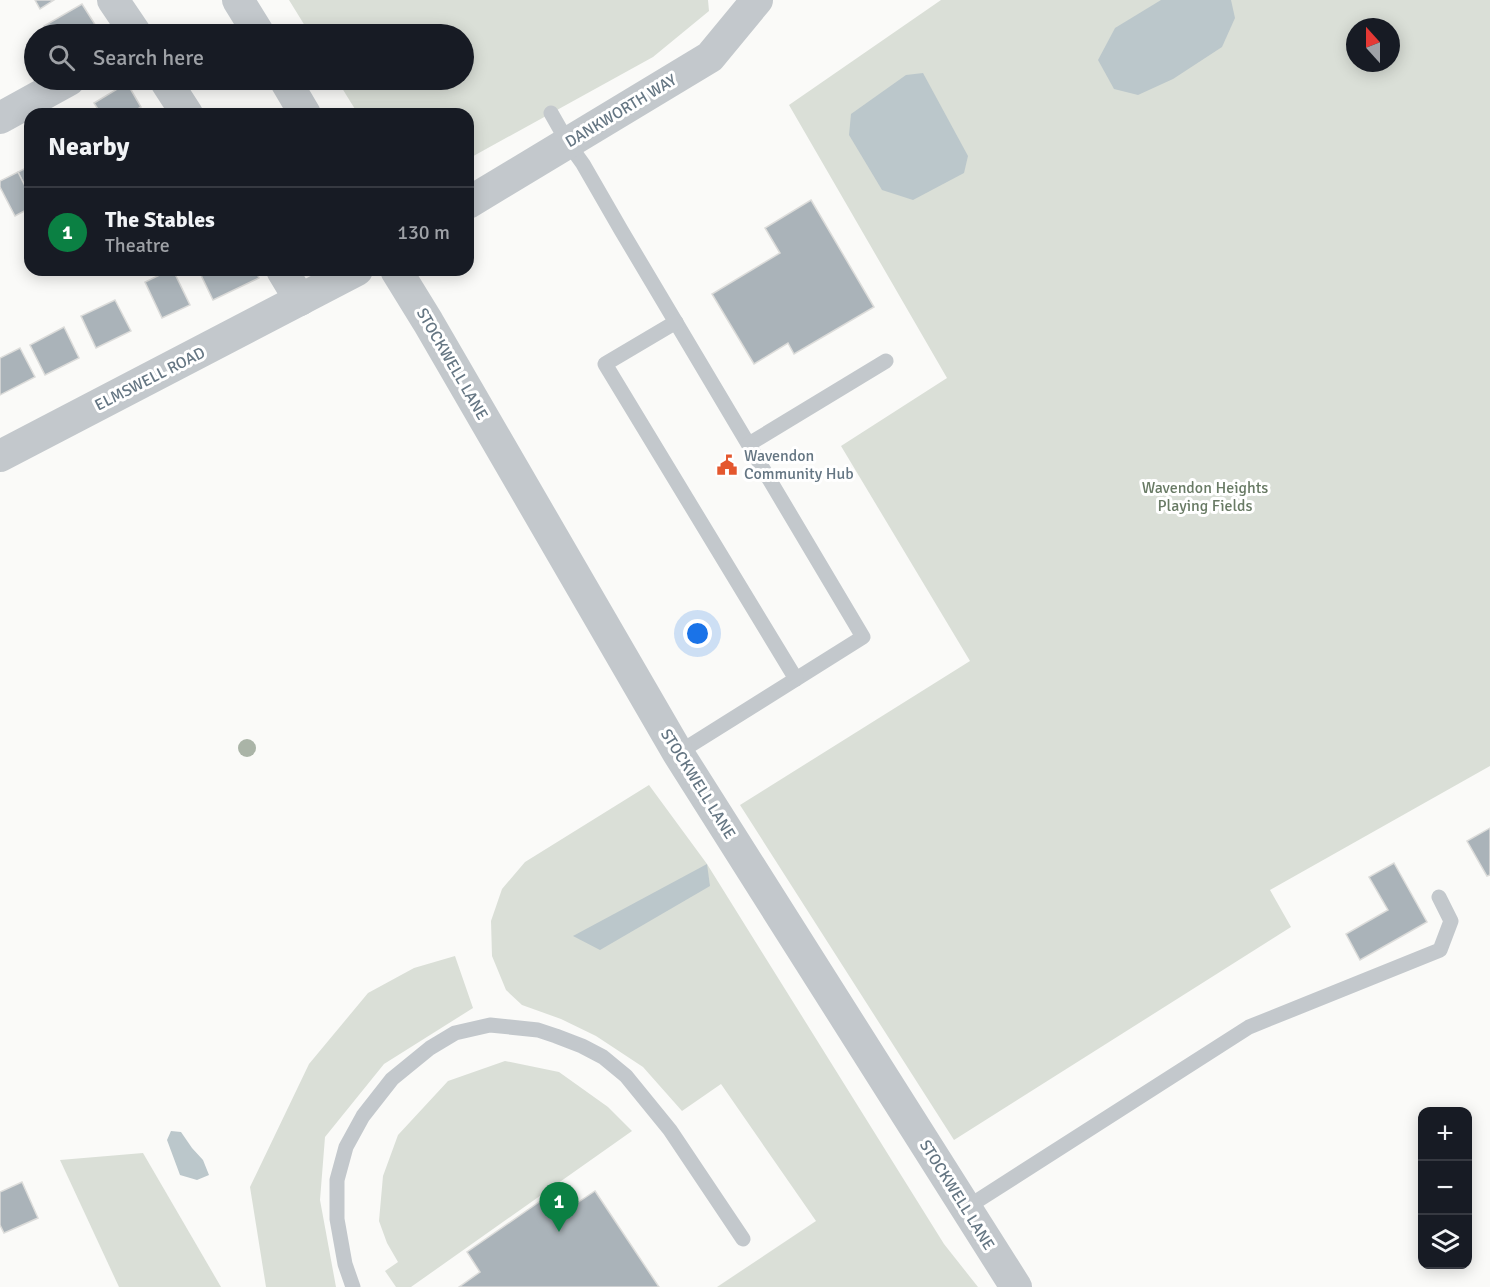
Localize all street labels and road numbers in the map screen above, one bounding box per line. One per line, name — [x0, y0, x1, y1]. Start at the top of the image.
street label: DANKWORTH WAY — [562, 70, 680, 152]
street label: STOCKWELL LANE — [412, 304, 492, 424]
street label: ELMSWELL ROAD — [92, 343, 208, 415]
street label: STOCKWELL LANE — [656, 725, 740, 843]
street label: STOCKWELL LANE — [915, 1136, 999, 1254]

